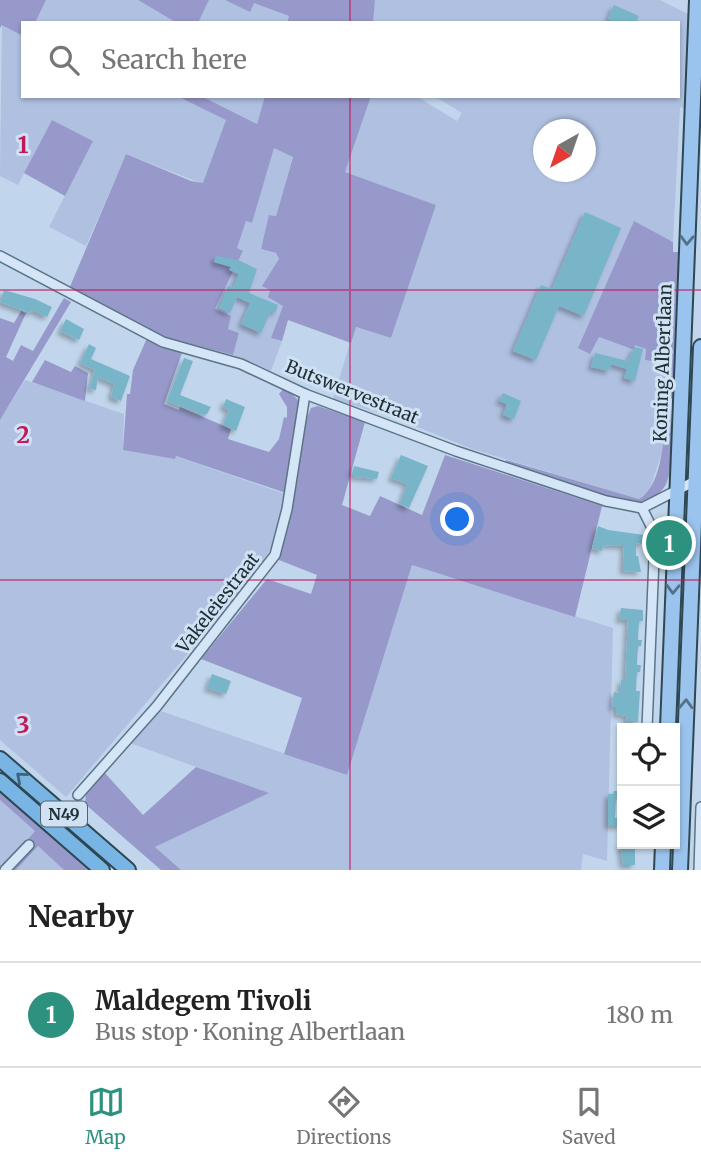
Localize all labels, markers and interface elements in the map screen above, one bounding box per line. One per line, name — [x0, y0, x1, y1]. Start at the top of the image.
search box — [21, 21, 680, 98]
icon: search — [45, 41, 83, 79]
text: Search here — [101, 43, 247, 76]
north arrow — [533, 119, 596, 182]
text: 1 — [18, 130, 29, 159]
one-way arrow — [680, 234, 695, 245]
street label: Koning Albertlaan — [648, 283, 677, 443]
street label: Butswervestraat — [282, 354, 422, 429]
text: 2 — [16, 420, 30, 449]
your location — [440, 502, 474, 536]
pin: 1 — [646, 517, 692, 569]
street label: Vakeleiestraat — [171, 548, 264, 658]
one-way arrow — [666, 584, 681, 595]
one-way arrow — [679, 698, 694, 709]
text: 3 — [16, 710, 30, 739]
map controls — [617, 723, 680, 849]
button: locate — [617, 723, 680, 786]
one-way arrow — [16, 773, 29, 785]
button: layers — [617, 786, 680, 849]
road number: N49 — [41, 802, 87, 827]
text: Nearby — [28, 897, 134, 935]
text: Maldegem Tivoli — [95, 984, 312, 1017]
text: 1 — [46, 1000, 56, 1029]
text: 180 m — [607, 1000, 673, 1029]
text: Bus stop · Koning Albertlaan — [95, 1017, 405, 1046]
tab: Map — [85, 1083, 126, 1149]
tab: Directions — [296, 1083, 391, 1149]
tab: Saved — [562, 1083, 616, 1149]

